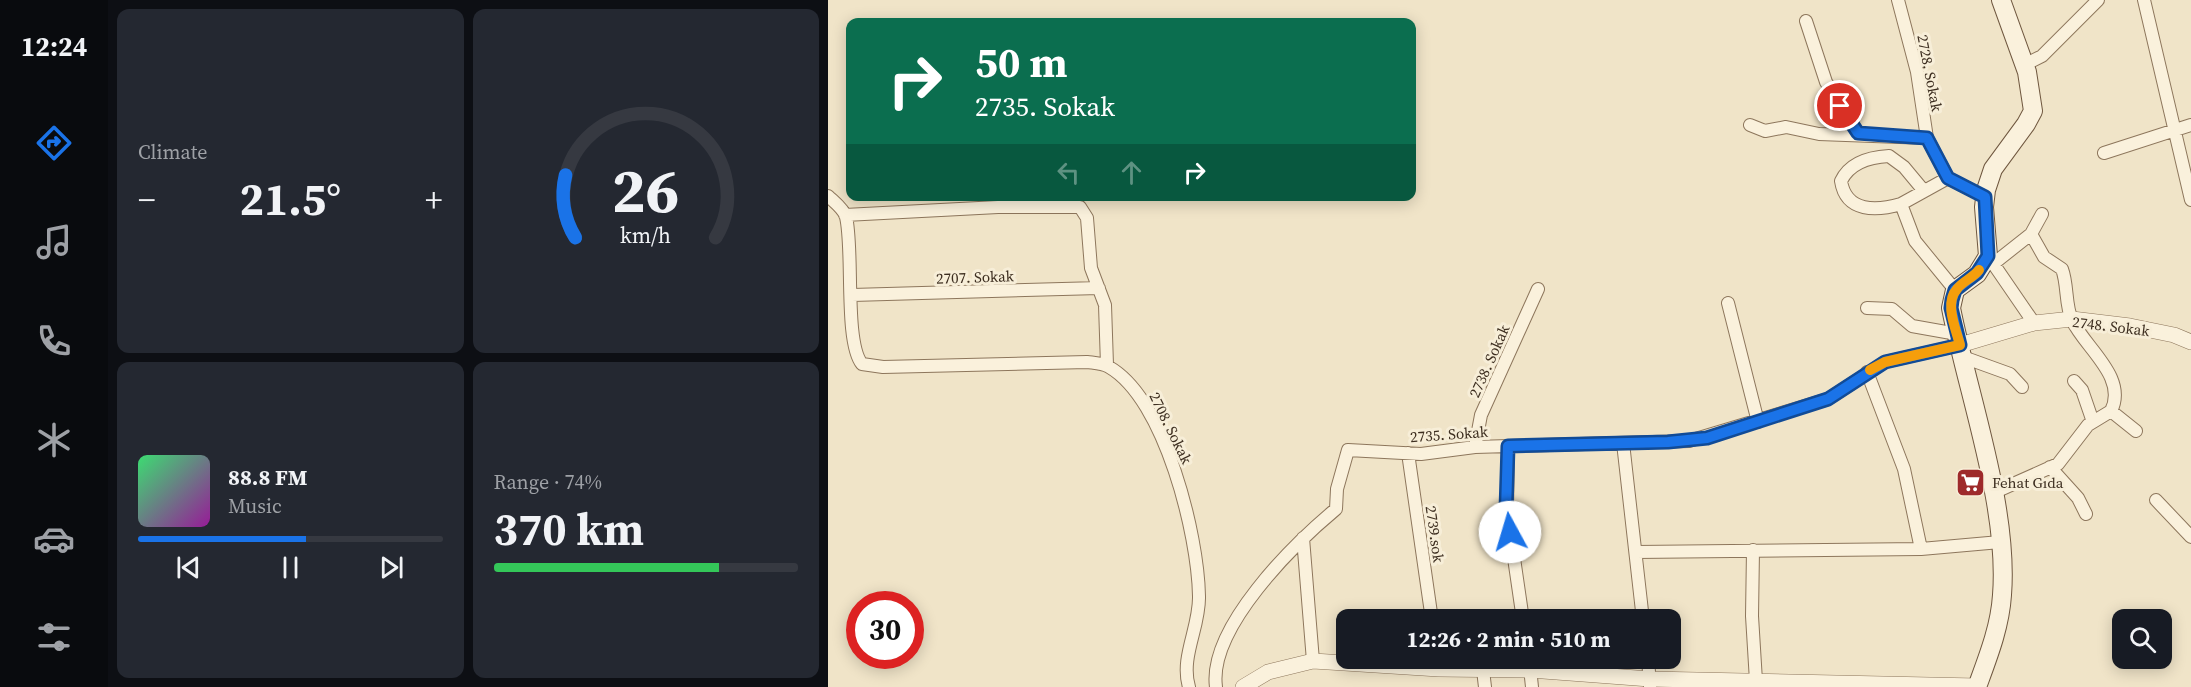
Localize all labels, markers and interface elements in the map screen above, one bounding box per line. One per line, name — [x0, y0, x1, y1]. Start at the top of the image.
text: 12:24 — [21, 28, 87, 65]
text: 50 m — [975, 33, 1068, 91]
street label: 2728. Sokak — [1912, 33, 1948, 114]
icon: right — [876, 42, 954, 120]
pin — [1814, 80, 1865, 131]
text: 2735. Sokak — [975, 88, 1115, 125]
icon: arrive — [1823, 89, 1856, 122]
icon: directions — [33, 122, 75, 164]
text: Climate — [138, 138, 207, 166]
text: 26 — [612, 147, 680, 233]
icon: left — [1052, 156, 1085, 189]
icon: ahead — [1115, 156, 1148, 189]
icon: right — [1178, 156, 1211, 189]
text: 21.5° — [240, 168, 341, 230]
text: − — [138, 177, 156, 222]
text: + — [425, 177, 443, 222]
icon: music — [33, 221, 75, 263]
text: km/h — [620, 221, 671, 250]
street label: 2707. Sokak — [936, 265, 1015, 289]
street label: 2748. Sokak — [2071, 311, 2152, 341]
icon: phone — [33, 320, 75, 362]
street label: 2738. Sokak — [1464, 320, 1515, 401]
street label: 2708. Sokak — [1145, 388, 1198, 468]
icon: climate — [33, 419, 75, 461]
street label: 2735. Sokak — [1409, 421, 1489, 447]
text: 88.8 FM — [228, 462, 307, 492]
supermarket icon: Fehat Gıda — [1955, 466, 1987, 498]
text: Range · 74% — [494, 468, 602, 496]
place label: Fehat Gıda — [1992, 472, 2064, 493]
text: Music — [228, 492, 282, 520]
text: 370 km — [494, 498, 644, 560]
position arrow — [1478, 500, 1542, 564]
street label: 2739.sok — [1421, 504, 1449, 564]
icon: car — [33, 518, 75, 560]
icon: previous — [172, 551, 205, 584]
icon: pause — [274, 551, 307, 584]
icon: next — [375, 551, 408, 584]
speed limit sign: 30 — [846, 591, 924, 669]
map controls — [2112, 609, 2172, 669]
button: search — [2112, 609, 2172, 669]
icon: filters — [33, 616, 75, 658]
text: 12:26 · 2 min · 510 m — [1407, 624, 1610, 654]

